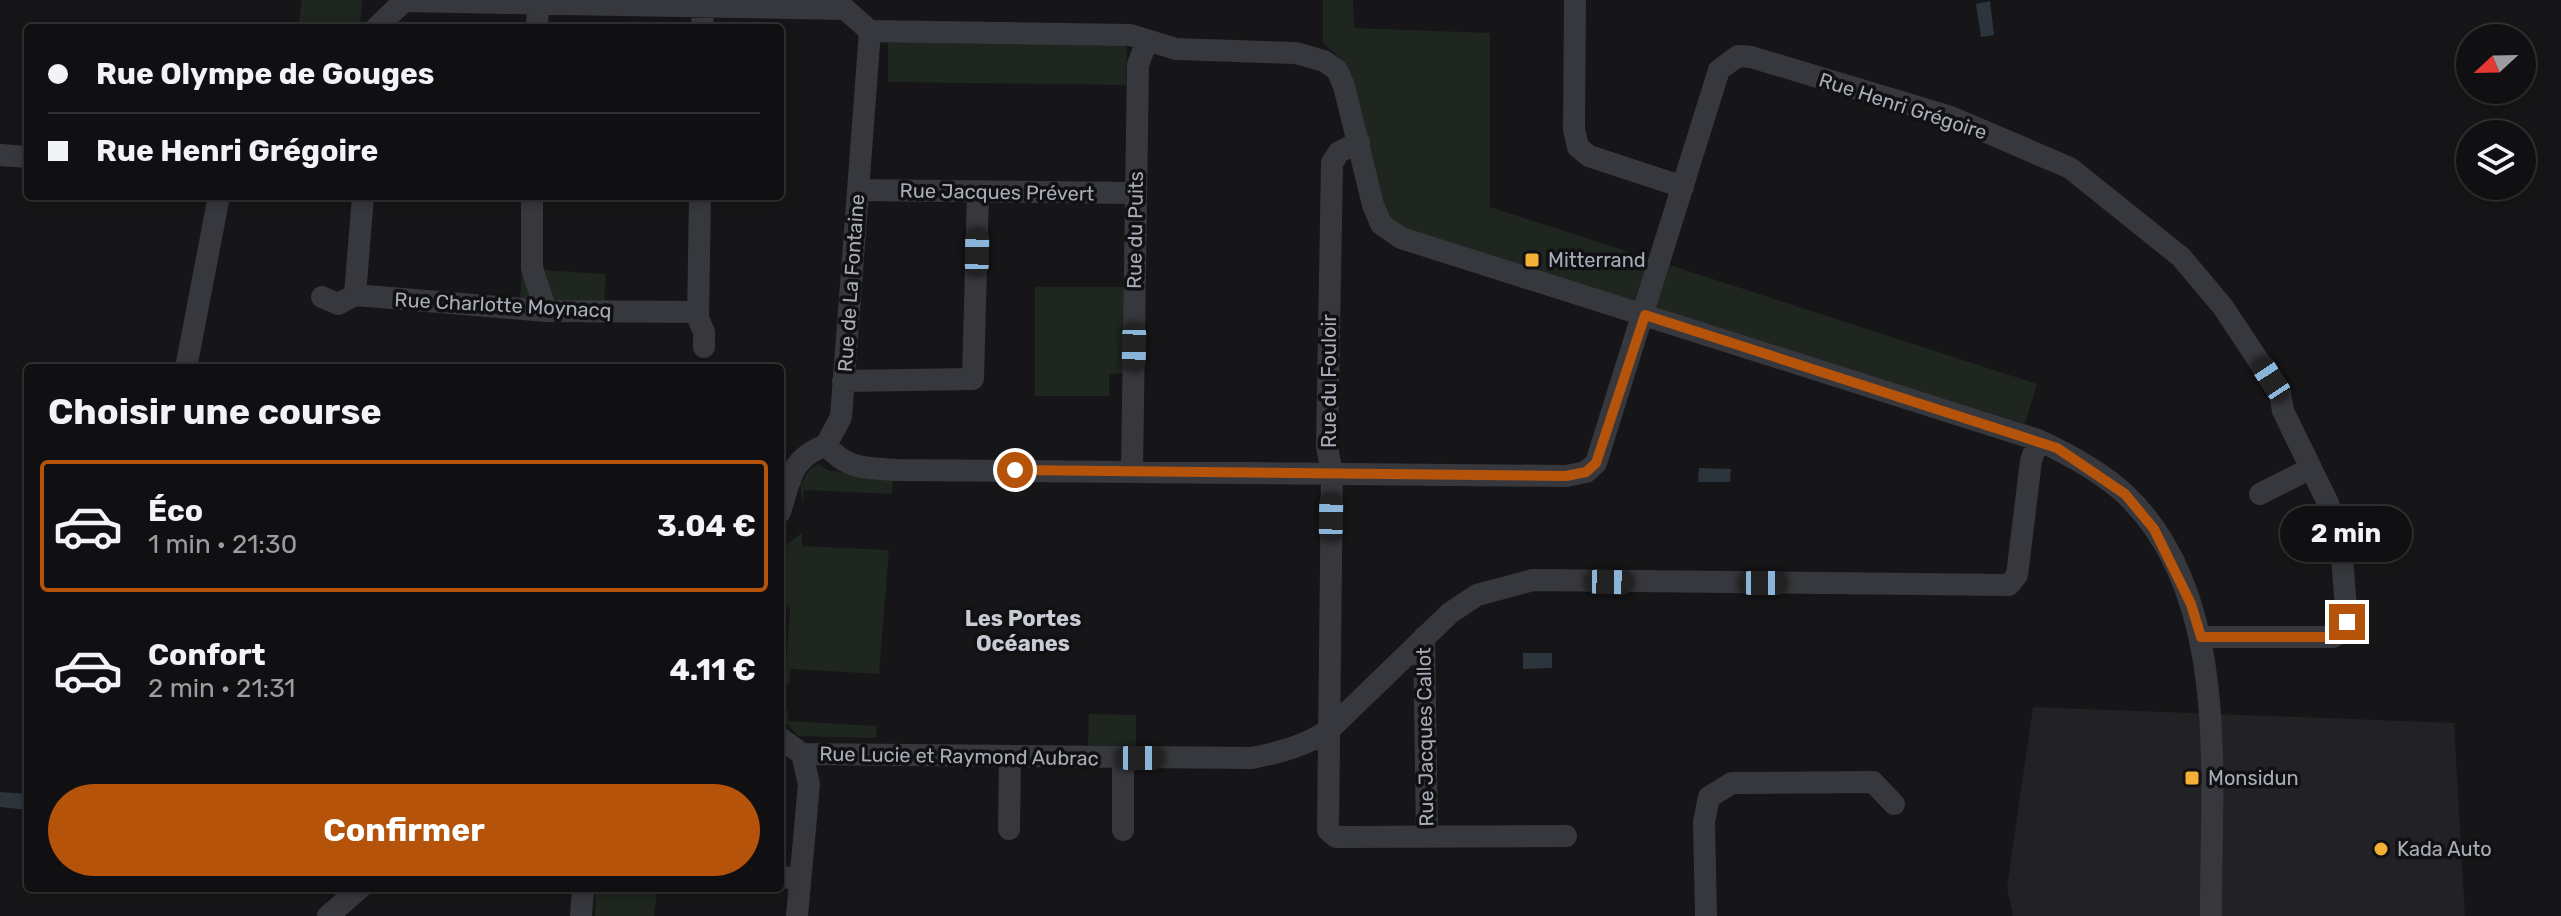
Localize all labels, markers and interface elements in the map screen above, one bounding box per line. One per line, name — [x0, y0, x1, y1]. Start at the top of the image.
north arrow — [2456, 24, 2536, 104]
map controls — [2456, 24, 2536, 200]
text: Rue Olympe de Gouges — [96, 56, 434, 92]
street label: Rue Henri Grégoire — [1816, 68, 1990, 144]
button: layers — [2456, 120, 2536, 200]
text: Rue Henri Grégoire — [96, 133, 378, 169]
street label: Rue du Puits — [1122, 171, 1148, 289]
street label: Rue Jacques Prévert — [900, 178, 1095, 206]
street label: Rue de La Fontaine — [833, 193, 869, 373]
car — [965, 228, 989, 276]
place label: Mitterrand — [1548, 248, 1646, 272]
marker: Mitterrand — [1523, 251, 1541, 269]
street label: Rue Charlotte Moynacq — [394, 287, 612, 323]
street label: Rue du Fouloir — [1317, 314, 1341, 448]
car — [1122, 323, 1146, 371]
car — [2248, 352, 2294, 406]
text: Choisir une course — [48, 390, 382, 433]
route start — [997, 452, 1033, 488]
icon: car — [52, 490, 124, 562]
text: Éco — [148, 493, 203, 529]
car — [1319, 493, 1343, 541]
callout: 2 min — [2281, 506, 2413, 562]
text: 3.04 € — [657, 508, 756, 544]
text: 2 min — [2311, 518, 2381, 549]
text: 1 min · 21:30 — [148, 529, 297, 560]
car — [1585, 570, 1633, 594]
car — [1739, 571, 1787, 595]
route end — [2329, 604, 2365, 640]
district label: Les Portes Océanes — [965, 605, 1081, 657]
icon: car — [52, 634, 124, 706]
text: Confort — [148, 637, 266, 673]
street label: Rue Jacques Callot — [1411, 647, 1439, 827]
text: 4.11 € — [669, 652, 756, 688]
text: 2 min · 21:31 — [148, 673, 295, 704]
street label: Rue Lucie et Raymond Aubrac — [819, 742, 1099, 770]
car — [1116, 746, 1164, 770]
place label: Monsidun — [2208, 766, 2299, 790]
marker: Monsidun — [2183, 769, 2201, 787]
button: Confirmer — [48, 784, 760, 876]
place label: Kada Auto — [2397, 837, 2492, 861]
marker: Kada Auto — [2372, 840, 2390, 858]

